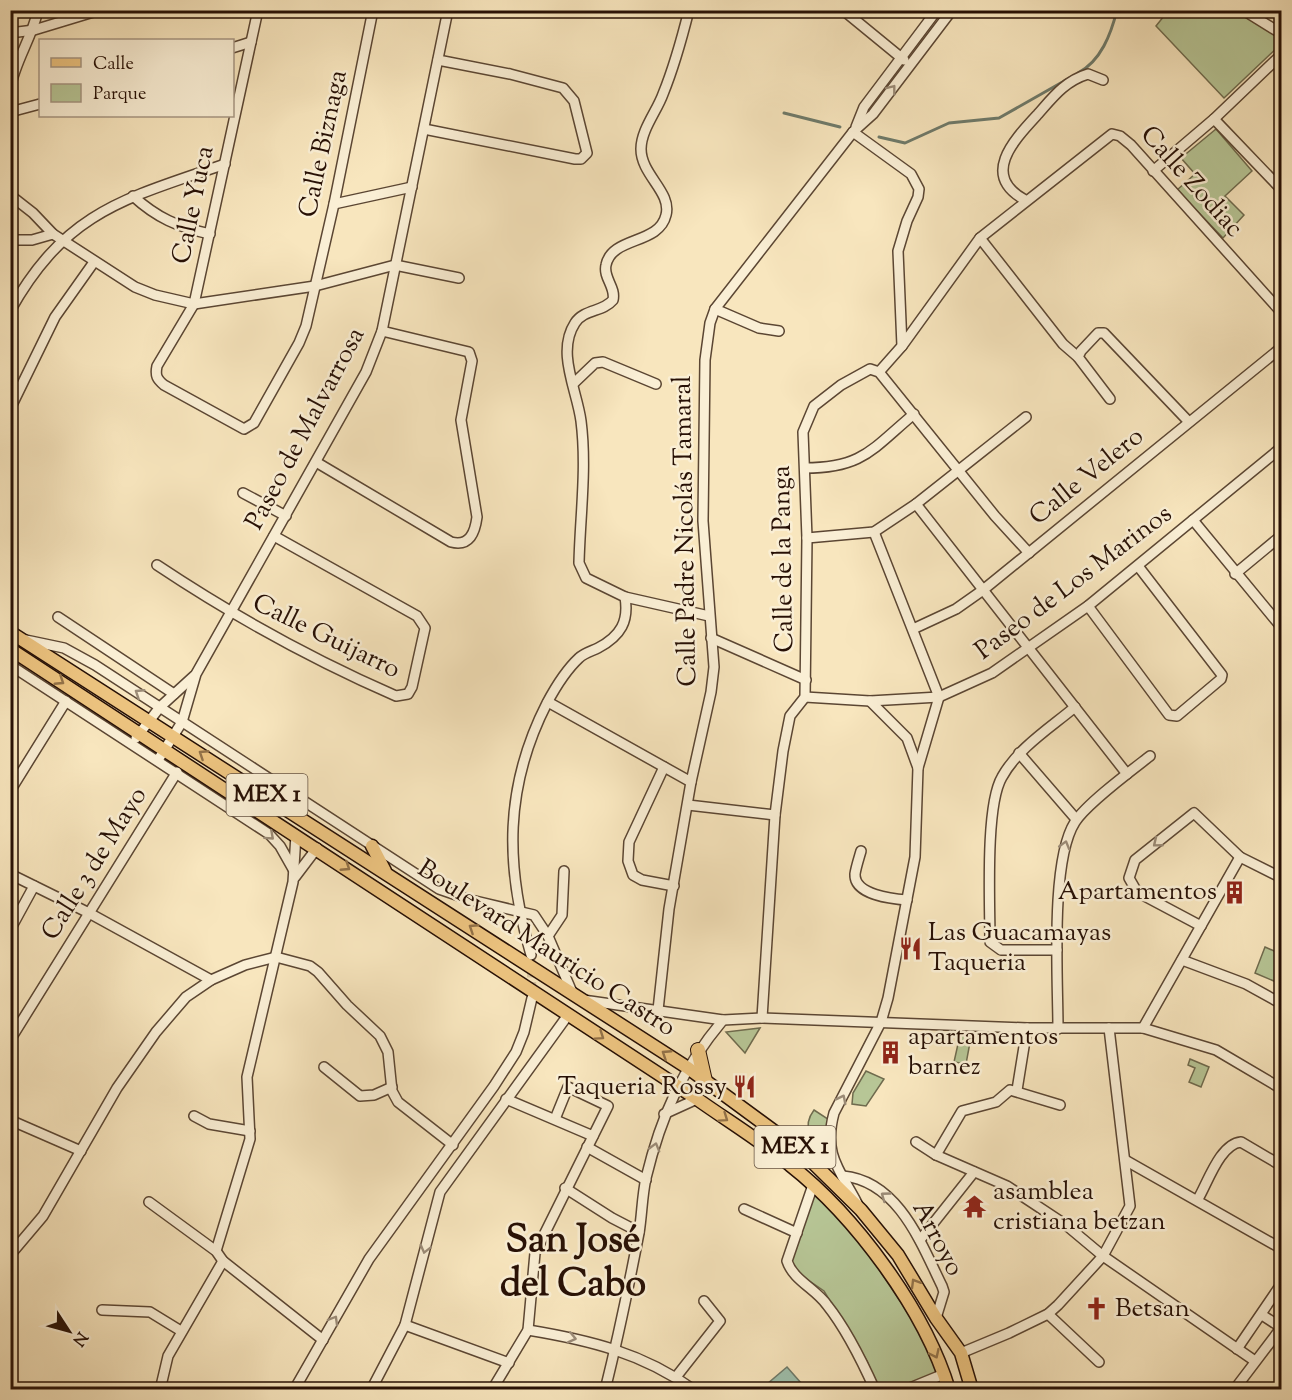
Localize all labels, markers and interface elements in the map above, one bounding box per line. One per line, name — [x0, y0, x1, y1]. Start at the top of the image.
legend — [39, 39, 234, 117]
text: Calle — [93, 52, 134, 78]
street label: Calle Biznaga — [290, 67, 358, 221]
text: Parque — [93, 82, 146, 108]
one-way arrow — [885, 85, 896, 96]
street label: Calle Zodiac — [1131, 118, 1251, 246]
street label: Calle Yuca — [163, 142, 225, 268]
street label: Paseo de Malvarrosa — [237, 321, 375, 537]
street label: Calle Padre Nicolás Tamaral — [665, 375, 707, 687]
street label: Calle Velero — [1022, 419, 1152, 535]
street label: Calle de la Panga — [764, 465, 804, 653]
street label: Paseo de Los Marinos — [968, 497, 1180, 669]
street label: Calle Guijarro — [246, 585, 406, 689]
one-way arrow — [53, 674, 64, 685]
one-way arrow — [135, 689, 146, 700]
one-way arrow — [199, 750, 209, 762]
road number: MEX 1 — [226, 774, 308, 816]
street label: Calle 3 de Mayo — [33, 780, 157, 948]
one-way arrow — [263, 829, 273, 840]
one-way arrow — [1153, 835, 1164, 846]
one-way arrow — [1058, 840, 1070, 851]
street label: Boulevard Mauricio Castro — [410, 851, 682, 1047]
one-way arrow — [340, 860, 350, 872]
place label: Apartamentos — [1058, 874, 1217, 911]
building icon: Apartamentos — [1222, 879, 1248, 905]
place label: Las Guacamayas Taqueria — [928, 915, 1111, 982]
one-way arrow — [469, 924, 479, 936]
restaurant icon: Las Guacamayas Taqueria — [897, 935, 923, 961]
place label: apartamentos barnez — [908, 1019, 1058, 1086]
one-way arrow — [594, 1029, 605, 1040]
building icon: apartamentos barnez — [877, 1039, 903, 1065]
one-way arrow — [662, 1050, 673, 1061]
place label: Taqueria Rossy — [558, 1069, 727, 1106]
restaurant icon: Taqueria Rossy — [732, 1074, 758, 1100]
one-way arrow — [834, 1094, 846, 1105]
one-way arrow — [718, 1111, 729, 1122]
road number: MEX 1 — [754, 1126, 836, 1168]
one-way arrow — [648, 1142, 660, 1153]
place label: asamblea cristiana betzan — [993, 1174, 1166, 1241]
one-way arrow — [880, 1192, 891, 1203]
temple icon: asamblea cristiana betzan — [962, 1194, 988, 1220]
street label: Arroyo — [902, 1195, 972, 1283]
district label: San José del Cabo — [500, 1215, 646, 1313]
one-way arrow — [420, 1243, 432, 1254]
one-way arrow — [911, 1279, 923, 1289]
place label: Betsan — [1115, 1291, 1190, 1328]
church icon: Betsan — [1084, 1296, 1110, 1322]
north arrow — [39, 1301, 99, 1361]
one-way arrow — [327, 1316, 338, 1327]
text: N — [66, 1326, 92, 1350]
one-way arrow — [567, 1331, 577, 1344]
one-way arrow — [927, 1348, 939, 1359]

